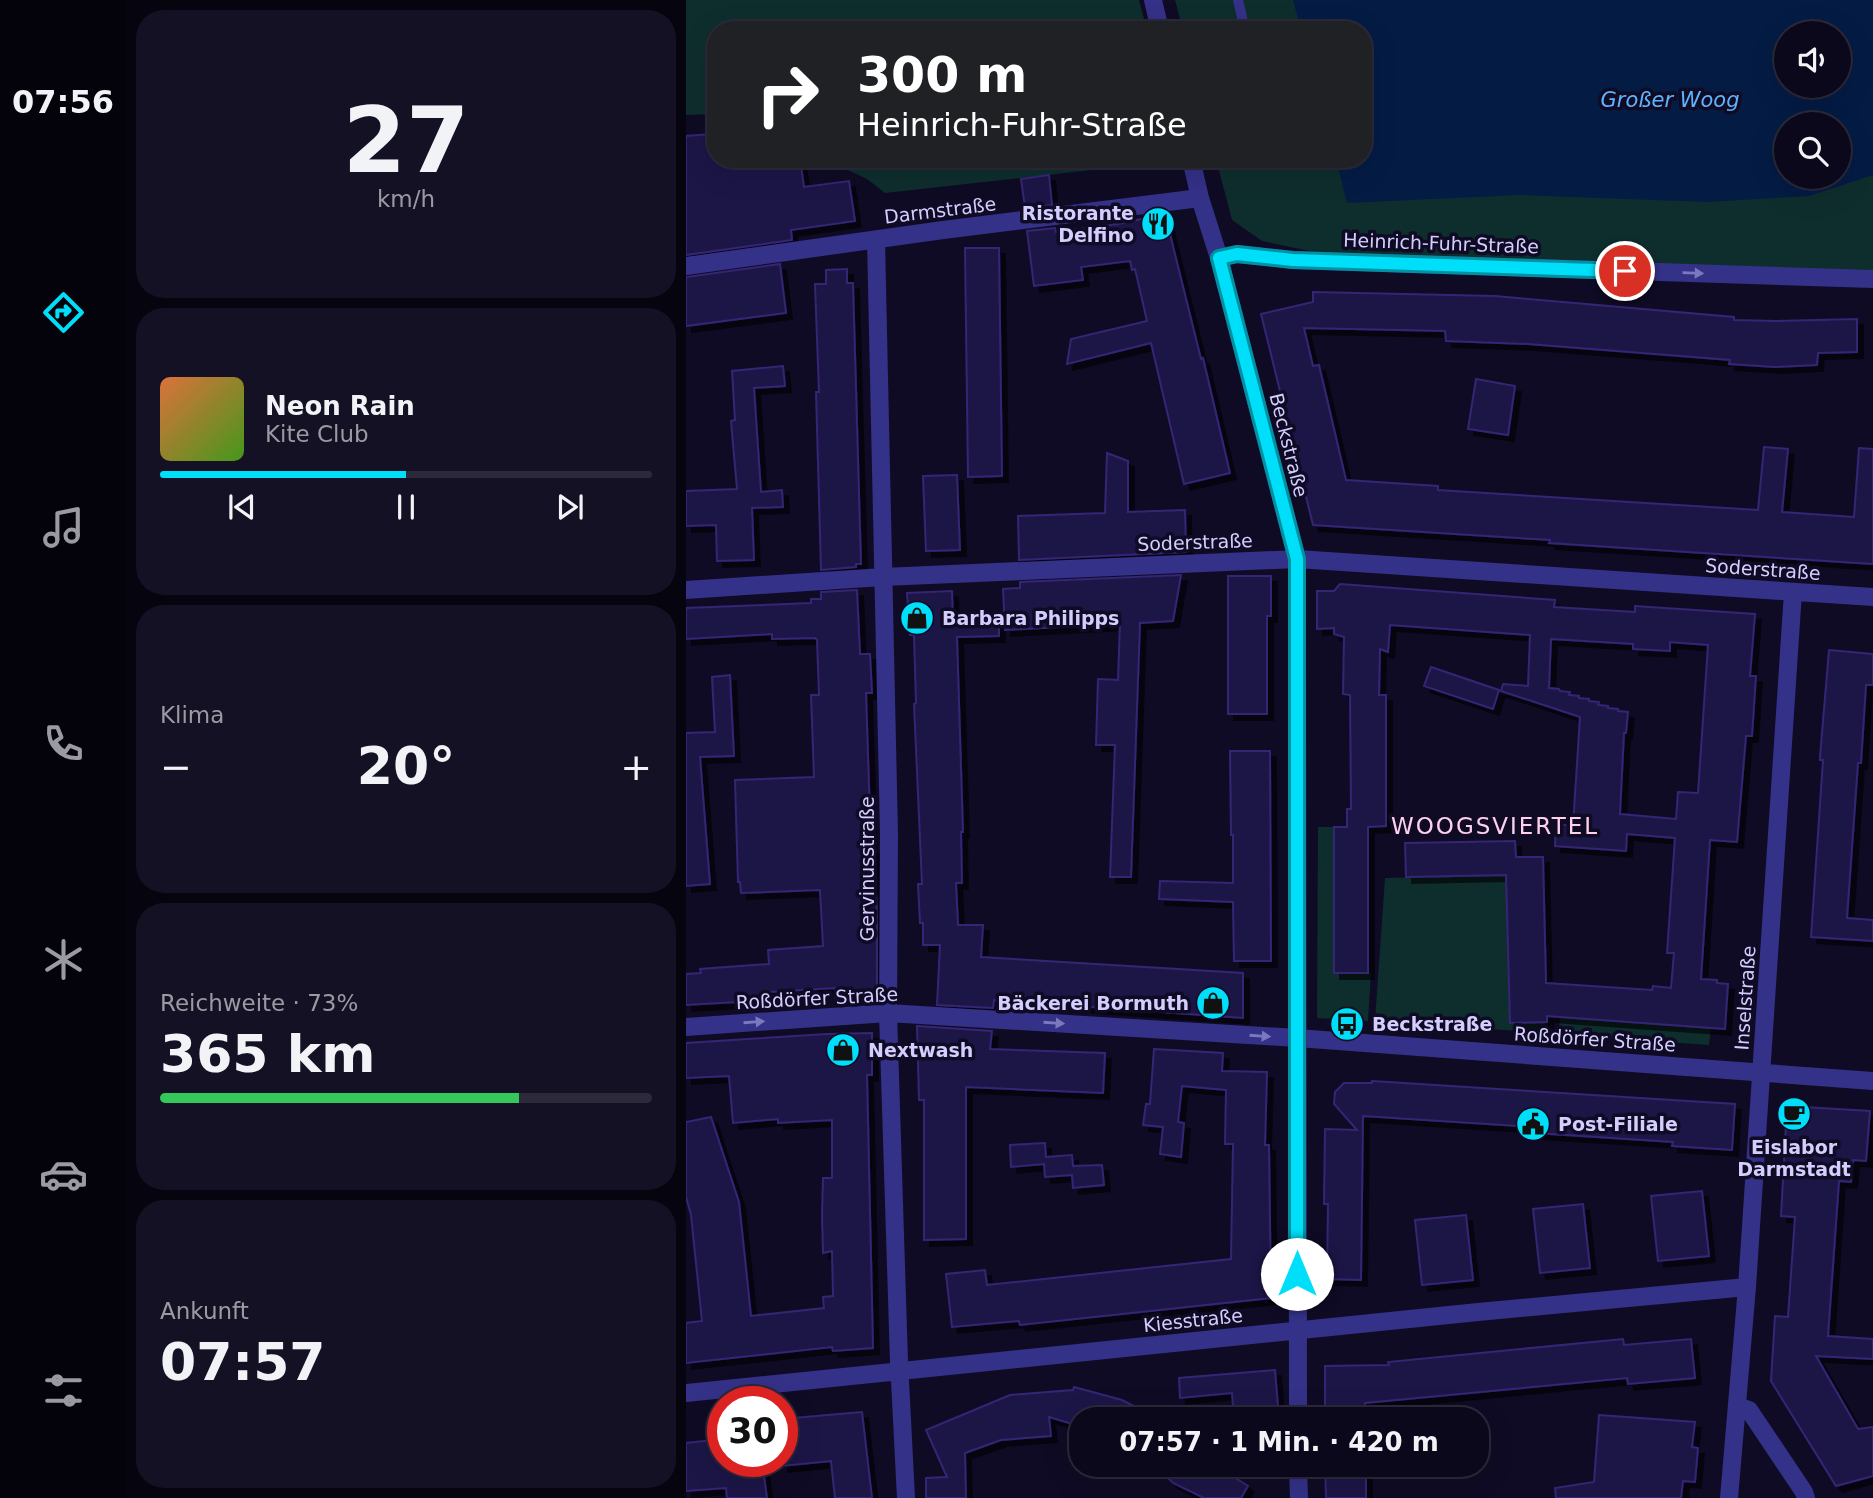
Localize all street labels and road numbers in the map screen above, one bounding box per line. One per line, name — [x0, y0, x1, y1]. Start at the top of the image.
street label: Darmstraße — [883, 192, 997, 228]
street label: Heinrich-Fuhr-Straße — [1343, 229, 1539, 257]
street label: Beckstraße — [1265, 391, 1313, 499]
street label: Soderstraße — [1137, 529, 1253, 555]
street label: Soderstraße — [1705, 554, 1821, 584]
street label: Gervinusstraße — [856, 796, 878, 942]
street label: Inselstraße — [1730, 945, 1760, 1051]
street label: Roßdörfer Straße — [735, 983, 899, 1013]
street label: Roßdörfer Straße — [1513, 1022, 1677, 1056]
street label: Kiesstraße — [1142, 1304, 1244, 1336]

